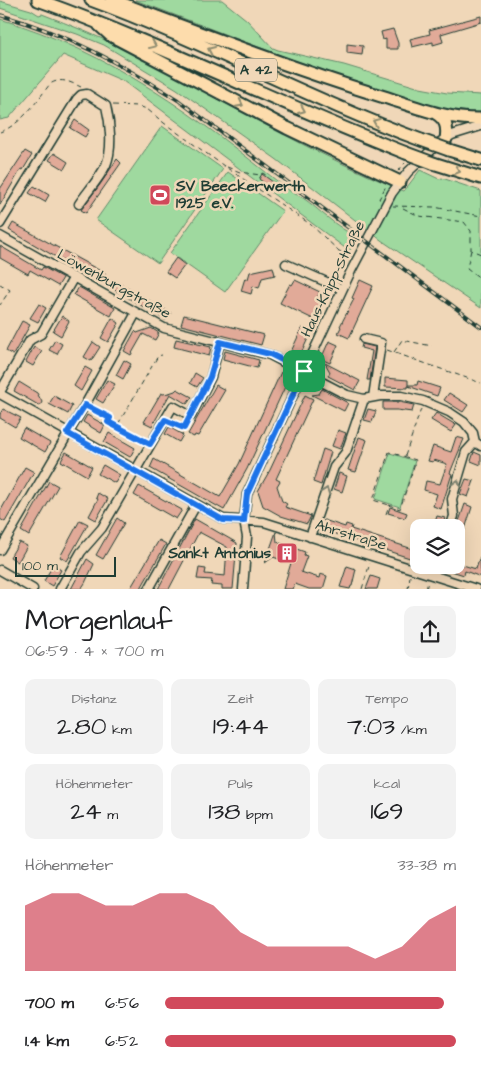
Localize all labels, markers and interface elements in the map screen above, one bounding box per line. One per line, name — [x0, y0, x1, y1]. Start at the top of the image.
one-way arrow — [148, 38, 157, 49]
one-way arrow — [207, 46, 216, 56]
road number: A 42 — [235, 58, 277, 82]
one-way arrow — [235, 98, 244, 108]
one-way arrow — [297, 104, 306, 115]
one-way arrow — [372, 118, 381, 128]
one-way arrow — [452, 165, 460, 175]
place label: SV Beeckerwerth 1925 e.V. — [175, 176, 306, 214]
sports icon: SV Beeckerwerth 1925 e.V. — [148, 183, 172, 207]
street label: Haus-Knipp-Straße — [296, 217, 370, 341]
street label: Löwenburgstraße — [53, 244, 175, 325]
pin — [283, 350, 325, 392]
icon: arrive — [290, 357, 318, 385]
one-way arrow — [451, 480, 461, 488]
one-way arrow — [320, 487, 330, 496]
street label: Ahrstraße — [313, 514, 389, 556]
map controls — [410, 519, 465, 574]
button: layers — [410, 519, 465, 574]
building icon: Sankt Antonius — [275, 541, 299, 565]
place label: Sankt Antonius — [167, 543, 271, 564]
scale bar — [15, 554, 116, 577]
text: 100 m — [22, 556, 58, 576]
text: Morgenlauf — [25, 601, 172, 640]
button: share — [404, 606, 456, 658]
text: 06:59 · 4 × 700 m — [25, 640, 163, 662]
text: Distanz — [72, 689, 117, 709]
text: Zeit — [227, 689, 254, 709]
text: Tempo — [365, 689, 408, 709]
text: 2.80 — [57, 709, 107, 744]
text: 19:44 — [213, 709, 268, 744]
text: 7:03 — [347, 709, 395, 744]
text: km — [107, 720, 132, 740]
text: /km — [395, 720, 427, 740]
text: Höhenmeter — [56, 774, 133, 794]
text: Puls — [228, 774, 253, 794]
text: kcal — [373, 774, 400, 794]
text: 24 — [70, 794, 102, 829]
text: 138 — [208, 794, 240, 829]
text: 169 — [370, 794, 403, 829]
text: m — [102, 805, 118, 825]
text: bpm — [240, 805, 273, 825]
text: Höhenmeter — [25, 854, 113, 876]
text: 33–38 m — [397, 854, 456, 876]
text: 700 m — [25, 992, 74, 1014]
text: 6:56 — [105, 992, 139, 1014]
text: 1.4 km — [25, 1030, 69, 1052]
text: 6:52 — [105, 1030, 138, 1052]

